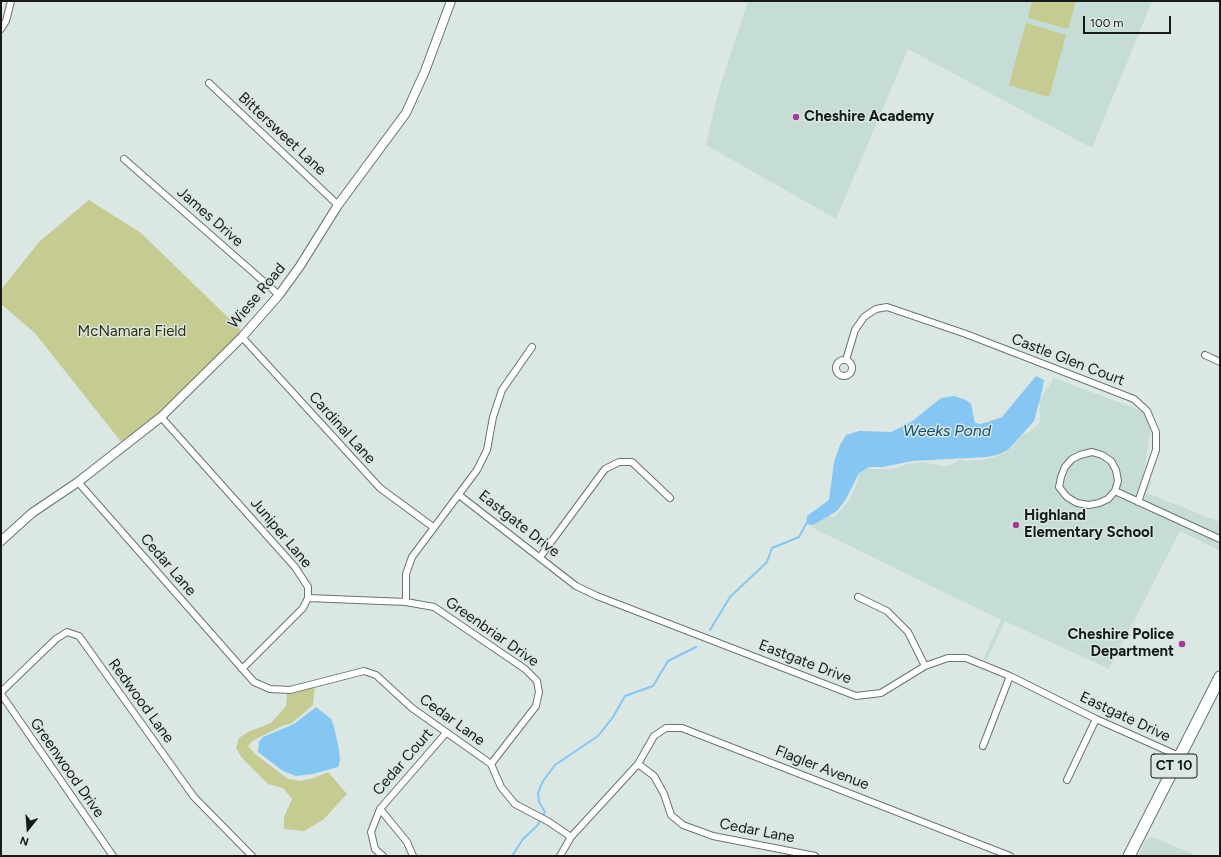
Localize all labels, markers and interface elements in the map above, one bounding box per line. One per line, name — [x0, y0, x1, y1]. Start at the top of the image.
scale bar — [1085, 8, 1173, 34]
text: 100 m — [1090, 16, 1124, 30]
street label: Bittersweet Lane — [234, 89, 330, 179]
place label: Cheshire Academy — [804, 108, 934, 126]
marker: Cheshire Academy — [791, 112, 801, 122]
street label: James Drive — [173, 183, 247, 251]
street label: Wiese Road — [225, 260, 289, 332]
park label: McNamara Field — [78, 323, 186, 341]
street label: Castle Glen Court — [1009, 330, 1127, 390]
street label: Cardinal Lane — [305, 388, 379, 468]
water label: Weeks Pond — [903, 421, 991, 441]
street label: Eastgate Drive — [475, 487, 563, 561]
street label: Juniper Lane — [247, 494, 315, 572]
place label: Highland Elementary School — [1024, 507, 1153, 542]
marker: Highland Elementary School — [1011, 520, 1021, 530]
street label: Cedar Lane — [136, 530, 200, 600]
street label: Greenbriar Drive — [442, 593, 542, 671]
place label: Cheshire Police Department — [1068, 626, 1174, 661]
street label: Eastgate Drive — [756, 636, 854, 688]
marker: Cheshire Police Department — [1177, 639, 1187, 649]
street label: Redwood Lane — [104, 655, 178, 747]
street label: Eastgate Drive — [1077, 688, 1173, 746]
street label: Cedar Lane — [416, 690, 488, 750]
street label: Greenwood Drive — [26, 715, 108, 821]
street label: Cedar Court — [369, 725, 437, 799]
street label: Flagler Avenue — [773, 742, 871, 794]
road number: CT 10 — [1151, 754, 1197, 778]
north arrow — [8, 809, 48, 849]
street label: Cedar Lane — [718, 815, 796, 847]
text: N — [18, 833, 30, 848]

